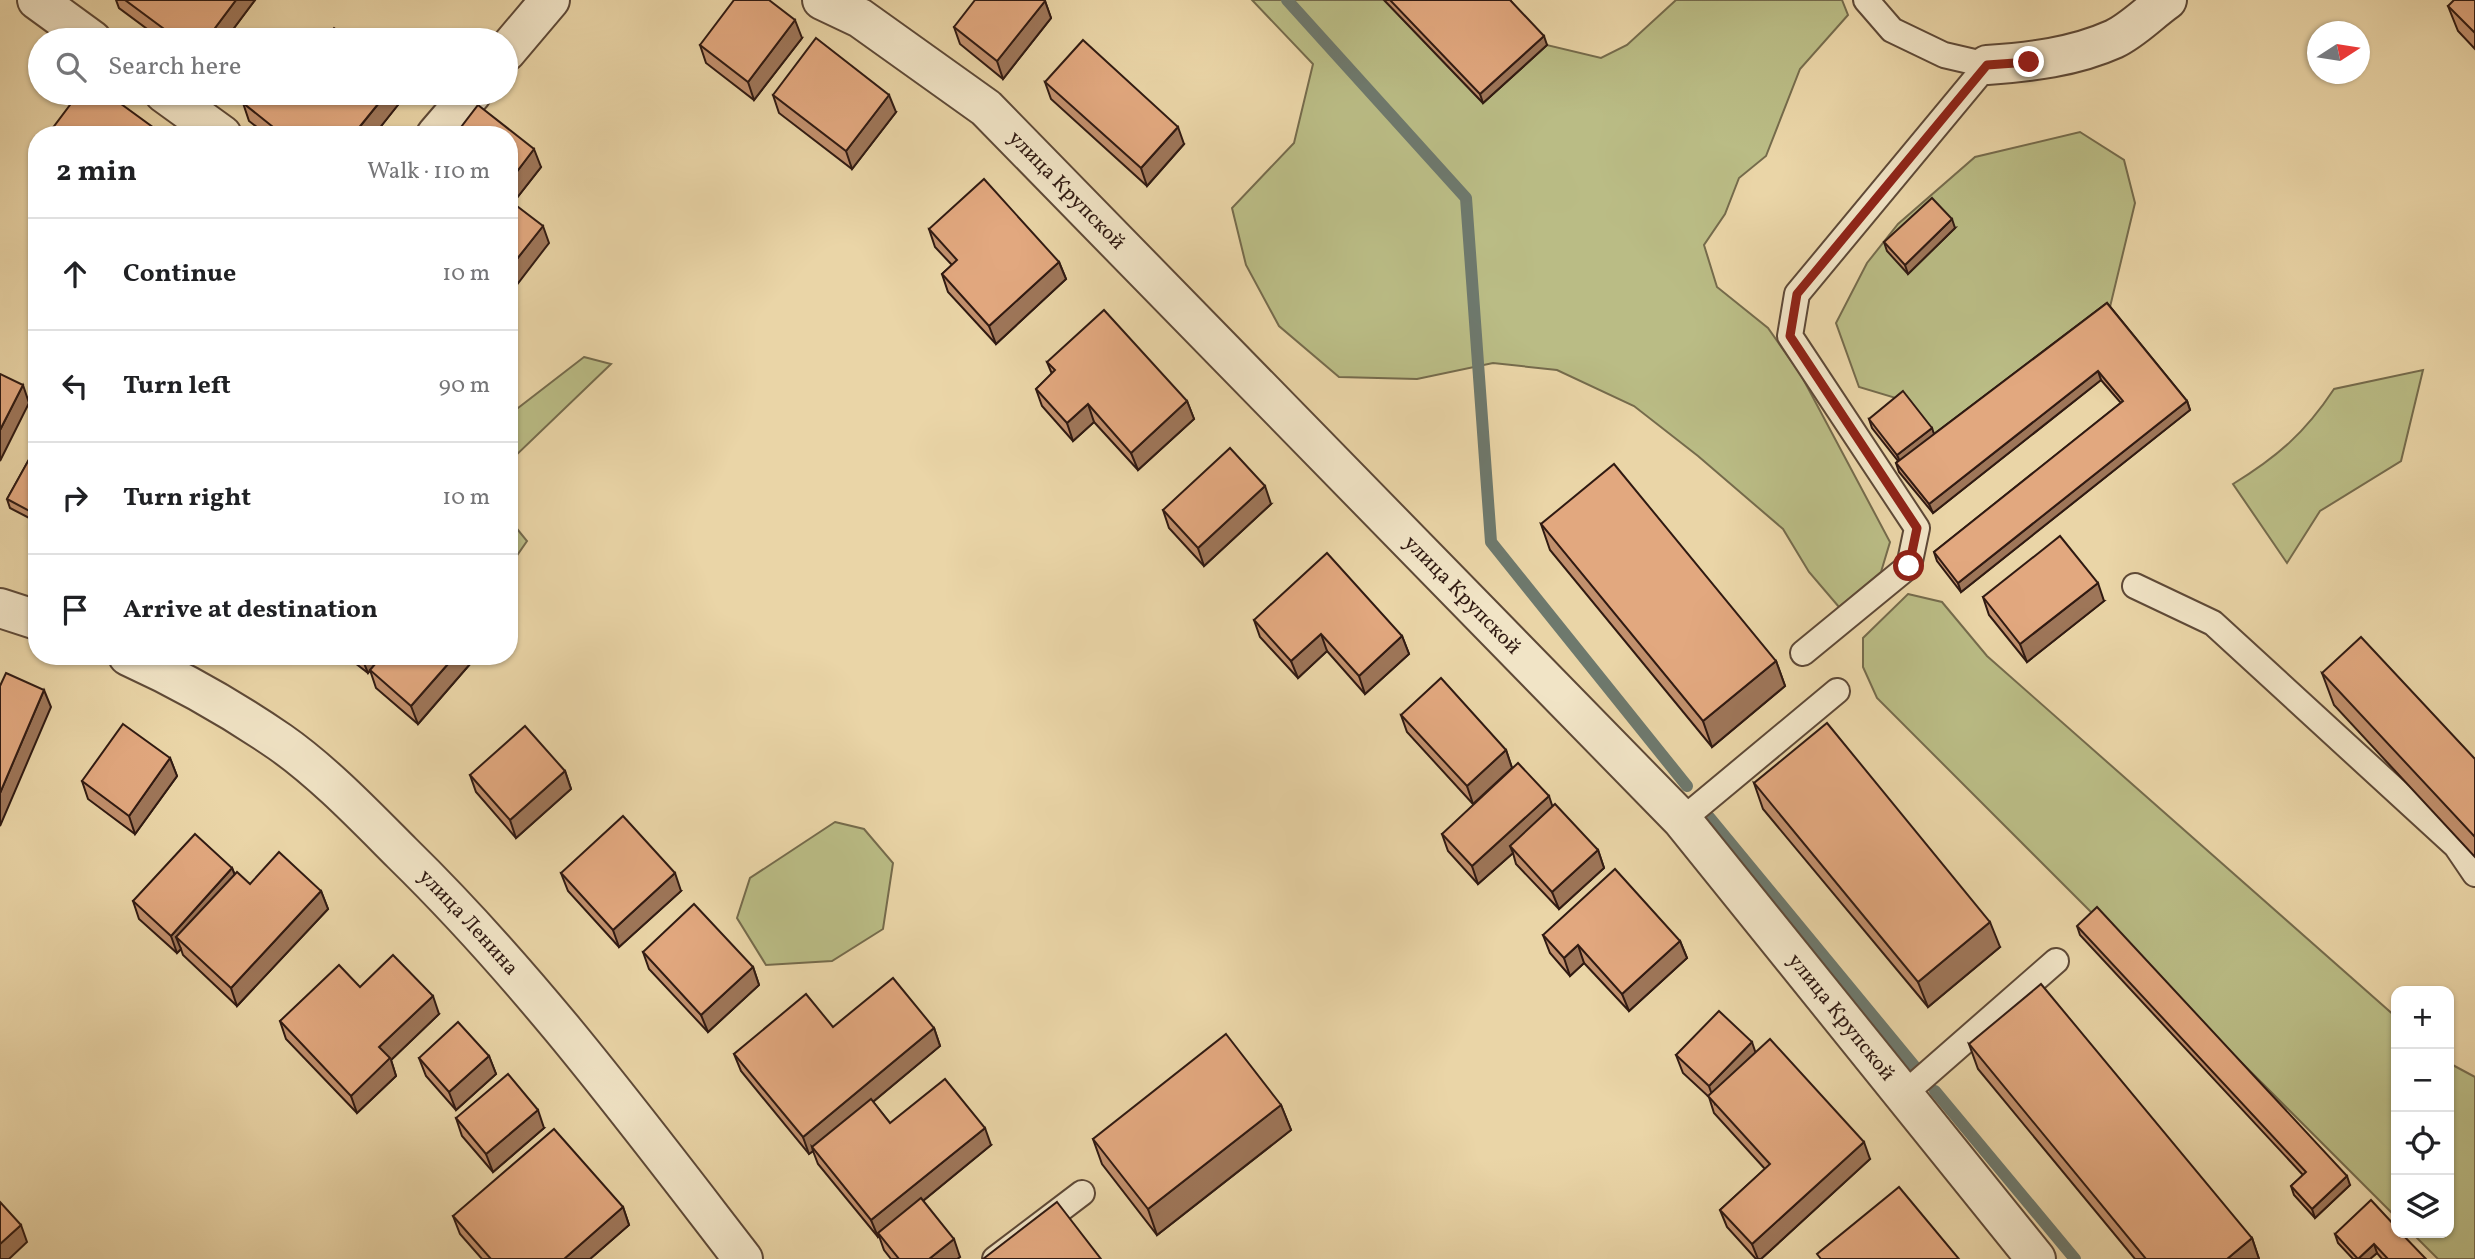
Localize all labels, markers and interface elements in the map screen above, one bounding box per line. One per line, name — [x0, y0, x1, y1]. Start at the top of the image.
north arrow — [2307, 21, 2370, 84]
search box — [28, 28, 518, 105]
route end — [2013, 46, 2044, 77]
icon: search — [52, 48, 90, 86]
text: Search here — [108, 49, 241, 85]
street label: улица Крупской — [1001, 124, 1132, 257]
text: 2 min — [56, 151, 137, 193]
text: Walk · 110 m — [367, 156, 490, 188]
icon: ahead — [56, 255, 94, 293]
text: Continue — [123, 256, 236, 292]
text: 10 m — [442, 258, 490, 290]
icon: left — [56, 367, 94, 405]
text: Turn left — [123, 368, 231, 404]
text: 90 m — [439, 370, 490, 402]
icon: right — [56, 479, 94, 517]
text: Turn right — [123, 480, 251, 516]
text: 10 m — [442, 482, 490, 514]
street label: улица Крупской — [1397, 529, 1527, 661]
route start — [1893, 550, 1924, 581]
icon: arrive — [56, 591, 94, 629]
text: Arrive at destination — [123, 592, 378, 628]
street label: улица Ленина — [412, 863, 525, 982]
street label: улица Крупской — [1781, 947, 1902, 1088]
map controls — [2391, 986, 2454, 1238]
button: + — [2391, 986, 2454, 1049]
button: − — [2391, 1049, 2454, 1112]
button: locate — [2391, 1112, 2454, 1175]
button: layers — [2391, 1175, 2454, 1238]

